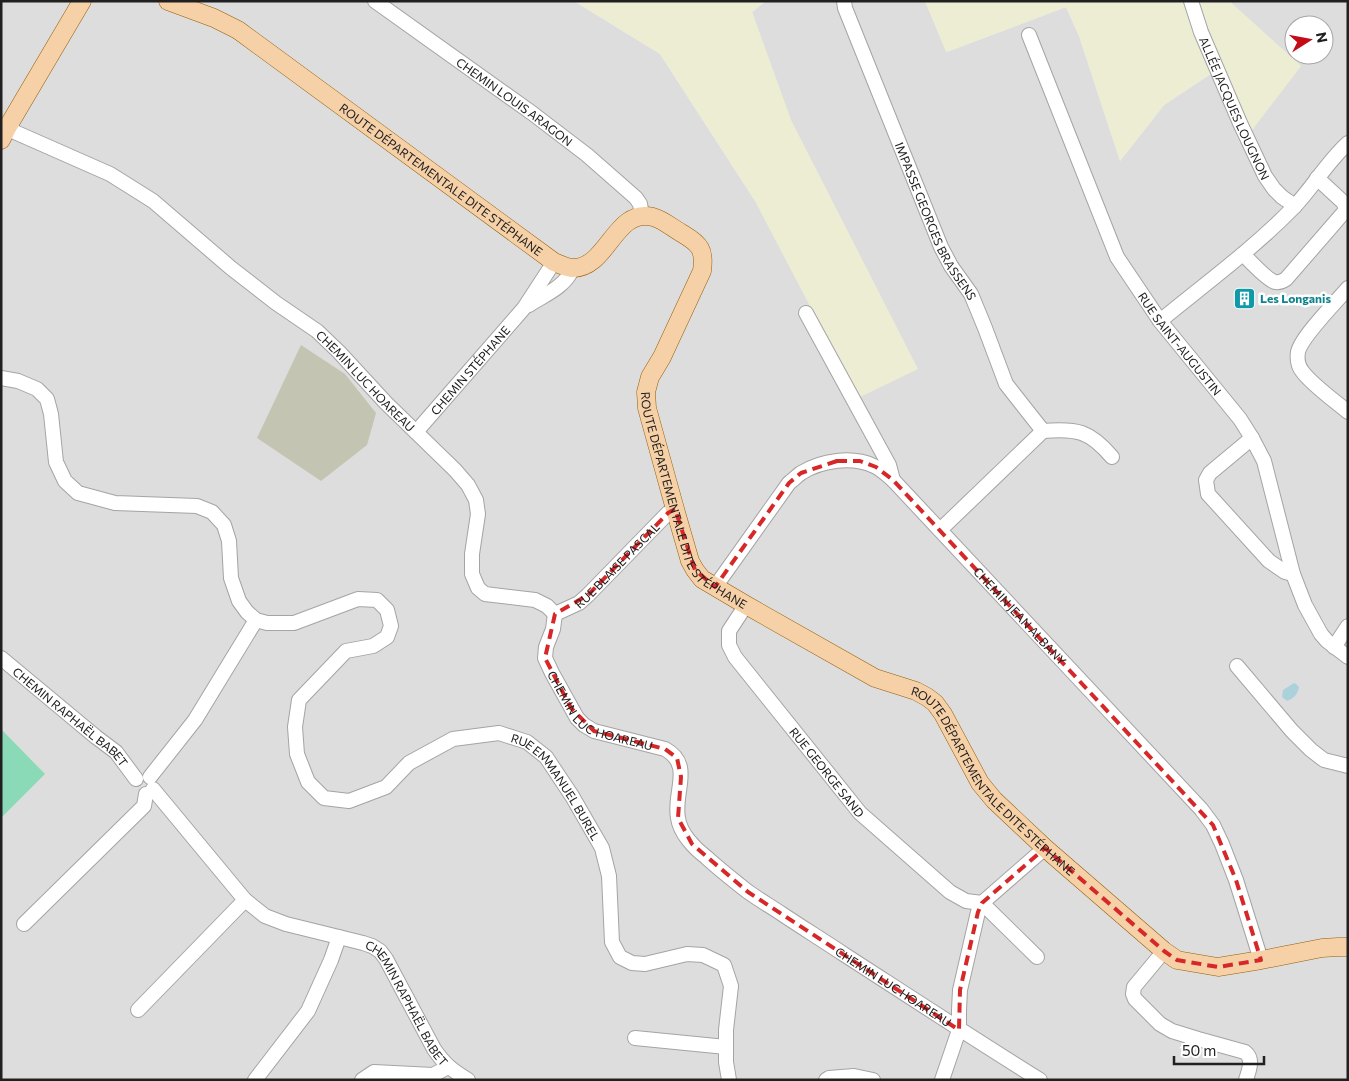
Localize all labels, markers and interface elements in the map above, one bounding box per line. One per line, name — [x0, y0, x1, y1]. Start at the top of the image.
north arrow — [1284, 15, 1334, 65]
text: N — [1313, 31, 1332, 44]
street label: ALLÉE JACQUES LOUGNON — [1197, 35, 1273, 182]
street label: CHEMIN LOUIS ARAGON — [454, 54, 575, 149]
street label: ROUTE DÉPARTEMENTALE DITE STÉPHANE — [337, 100, 545, 258]
street label: IMPASSE GEORGES BRASSENS — [893, 140, 980, 302]
building icon: Les Longanis — [1232, 286, 1256, 310]
street label: RUE SAINT-AUGUSTIN — [1136, 289, 1225, 398]
place label: Les Longanis — [1260, 291, 1331, 305]
street label: CHEMIN STÉPHANE — [427, 323, 512, 417]
street label: CHEMIN LUC HOAREAU — [314, 327, 418, 434]
street label: ROUTE DÉPARTEMENTALE DITE STÉPHANE — [639, 391, 750, 611]
street label: RUE BLAISE PASCAL — [572, 519, 662, 611]
street label: CHEMIN JEAN ALBANY — [971, 564, 1069, 668]
street label: CHEMIN RAPHAËL BABET — [10, 664, 131, 769]
street label: CHEMIN LUC HOAREAU — [545, 668, 654, 753]
street label: ROUTE DÉPARTEMENTALE DITE STÉPHANE — [910, 683, 1078, 878]
street label: RUE GEORGE SAND — [787, 724, 868, 820]
street label: RUE EMMANUEL BUREL — [509, 730, 603, 843]
street label: CHEMIN RAPHAËL BABET — [364, 937, 451, 1069]
street label: CHEMIN LUC HOAREAU — [833, 944, 954, 1029]
scale bar — [1174, 1034, 1264, 1066]
text: 50 m — [1182, 1041, 1216, 1059]

